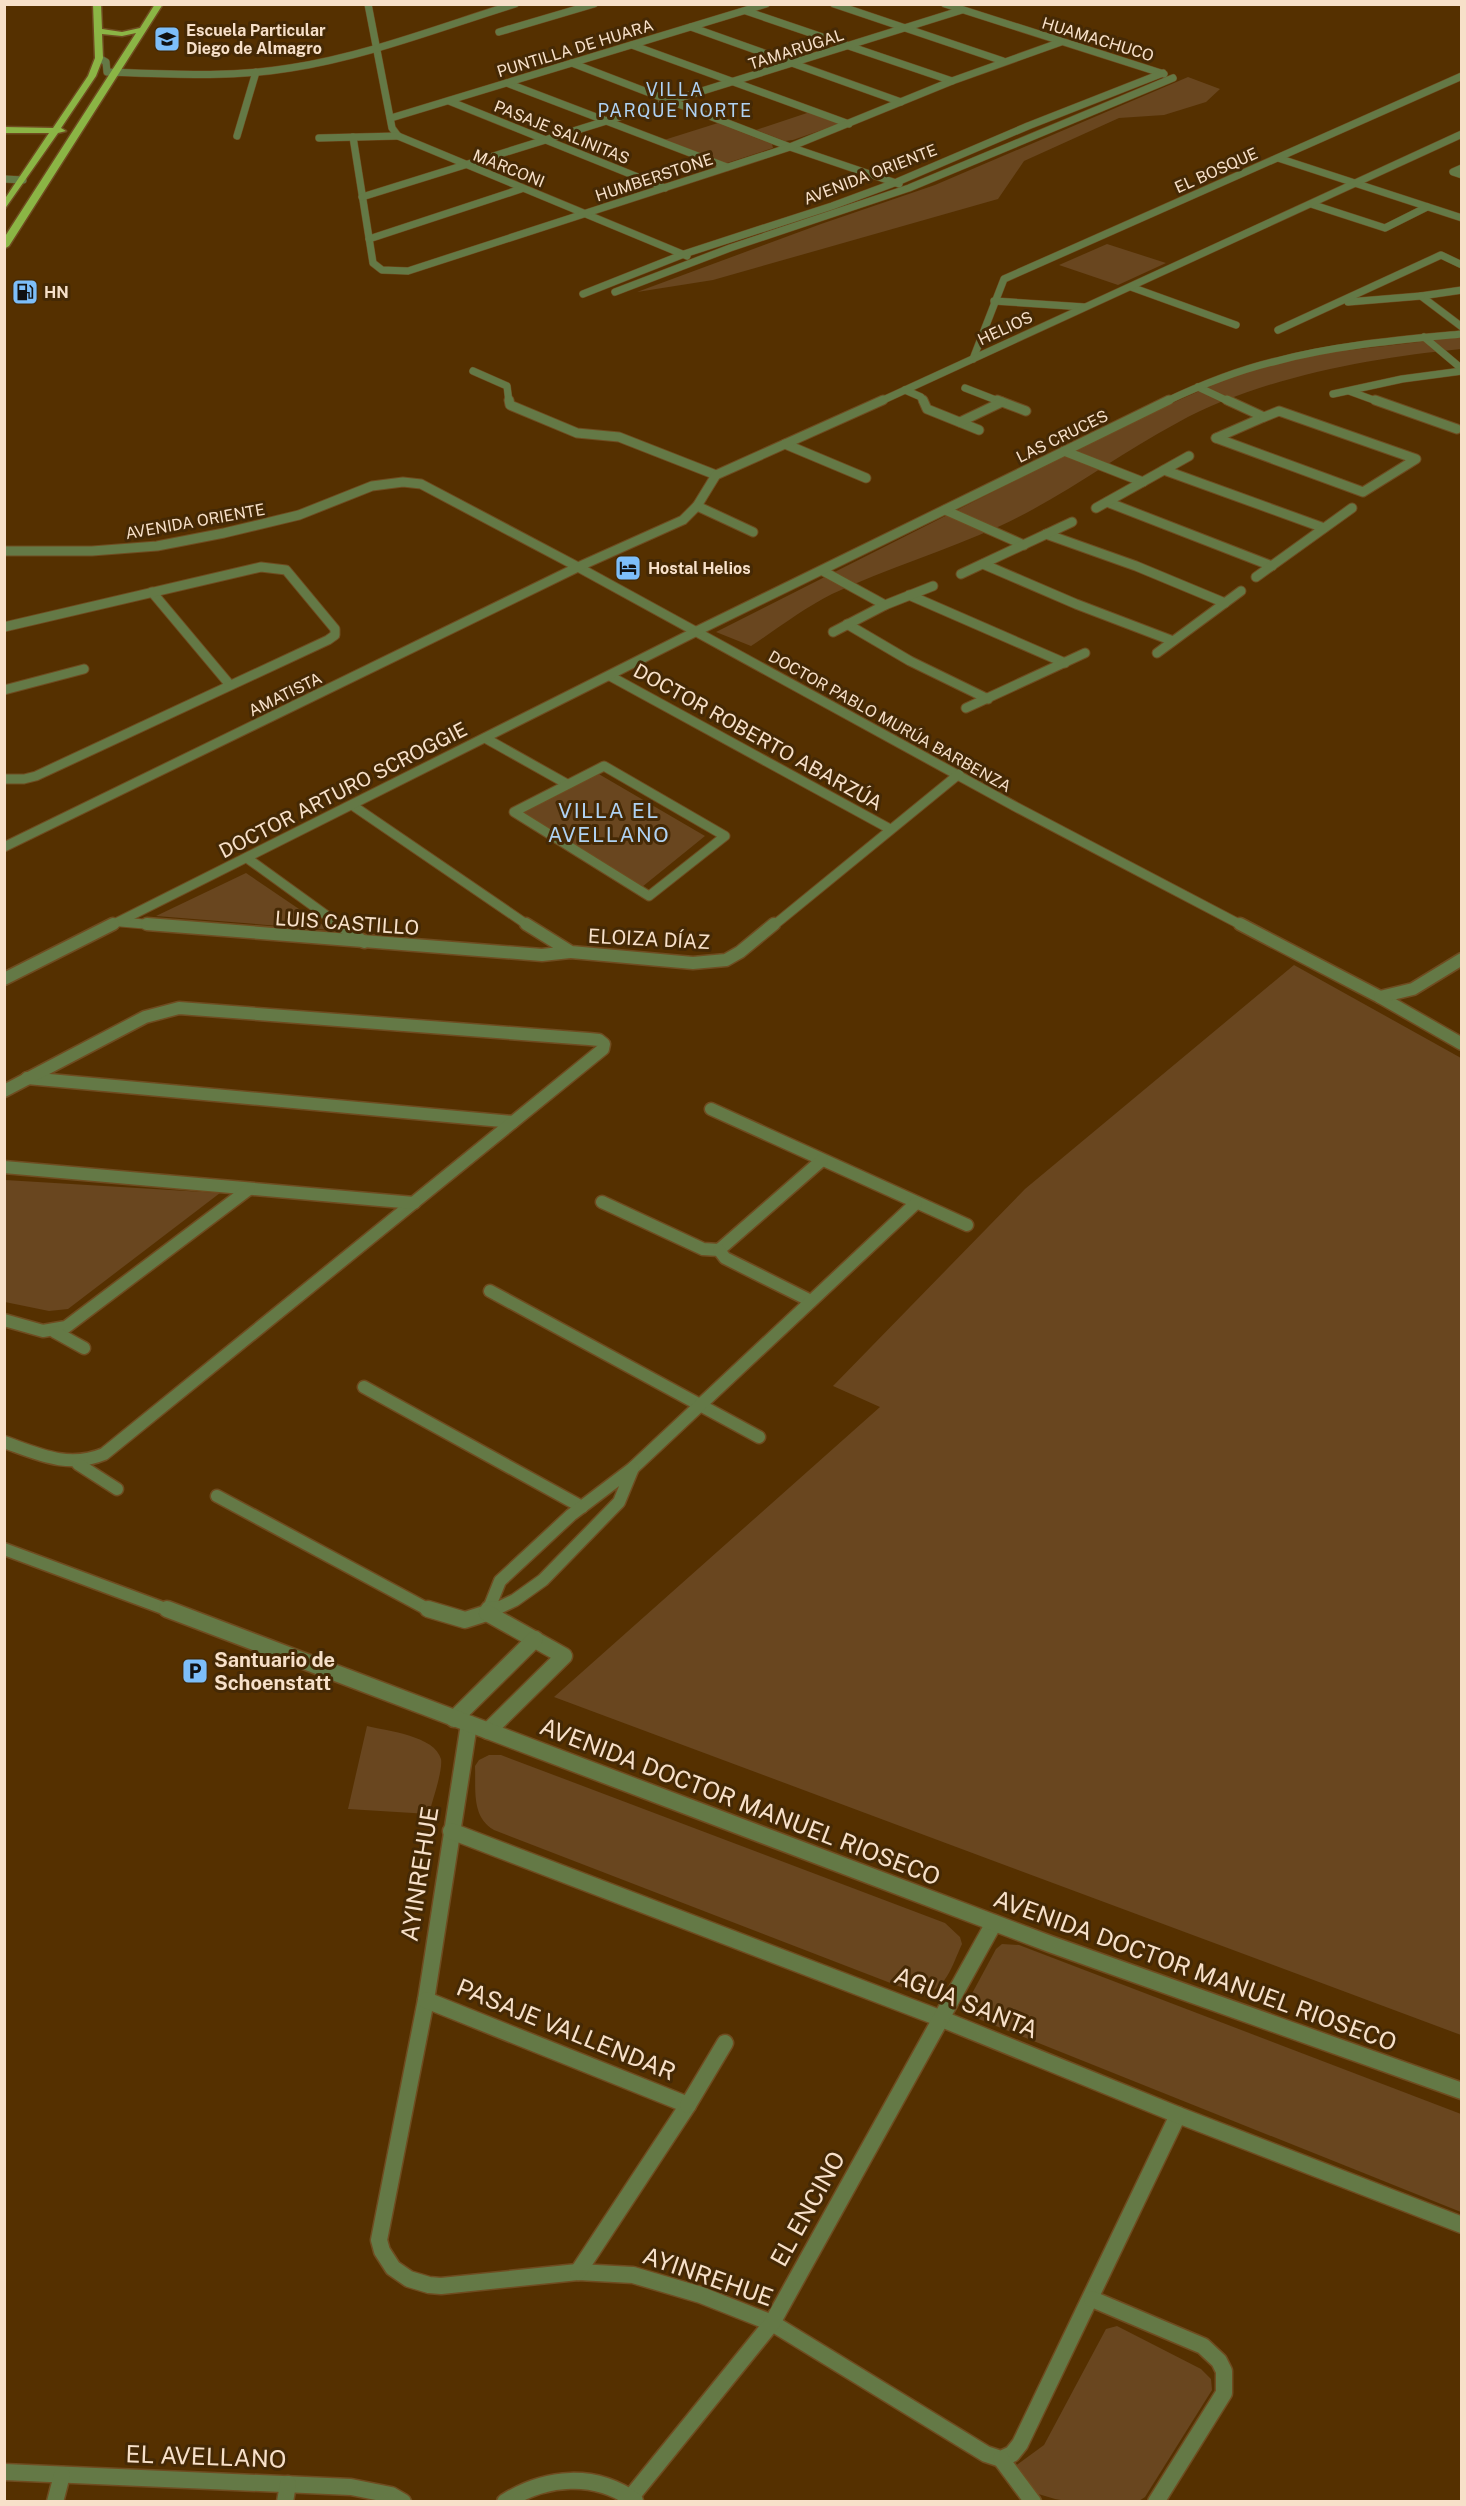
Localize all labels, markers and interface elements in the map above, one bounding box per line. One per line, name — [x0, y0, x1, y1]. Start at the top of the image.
street label: HUAMACHUCO — [1039, 13, 1156, 66]
street label: PUNTILLA DE HUARA — [495, 16, 656, 81]
place label: Escuela Particular Diego de Almagro — [186, 21, 326, 58]
school or university icon: Escuela Particular Diego de Almagro — [152, 24, 182, 54]
street label: TAMARUGAL — [746, 25, 846, 74]
district label: VILLA PARQUE NORTE — [597, 79, 753, 121]
street label: PASAJE SALINITAS — [491, 97, 632, 168]
street label: AVENIDA ORIENTE — [801, 140, 940, 209]
street label: EL BOSQUE — [1172, 144, 1261, 197]
street label: MARCONI — [470, 146, 547, 191]
street label: HUMBERSTONE — [593, 150, 715, 205]
fuel station icon: HN — [10, 277, 40, 307]
place label: HN — [44, 283, 69, 302]
street label: HELIOS — [975, 307, 1036, 349]
street label: LAS CRUCES — [1013, 406, 1111, 467]
street label: AVENIDA ORIENTE — [124, 500, 266, 543]
hotel icon: Hostal Helios — [613, 553, 643, 583]
place label: Hostal Helios — [648, 559, 751, 578]
street label: DOCTOR PABLO MURÚA BARBENZA — [765, 646, 1015, 796]
street label: DOCTOR ROBERTO ABARZÚA — [629, 658, 887, 816]
street label: AMATISTA — [245, 669, 325, 720]
street label: DOCTOR ARTURO SCROGGIE — [215, 717, 471, 863]
district label: VILLA EL AVELLANO — [548, 798, 670, 847]
street label: LUIS CASTILLO — [274, 906, 420, 940]
street label: ELOIZA DÍAZ — [587, 923, 711, 954]
place label: Santuario de Schoenstatt — [214, 1648, 335, 1695]
parking icon: Santuario de Schoenstatt — [180, 1656, 210, 1686]
street label: AVENIDA DOCTOR MANUEL RIOSECO — [536, 1712, 945, 1891]
street label: AYINREHUE — [395, 1805, 443, 1943]
street label: AVENIDA DOCTOR MANUEL RIOSECO — [990, 1884, 1401, 2056]
street label: AGUA SANTA — [890, 1961, 1042, 2044]
street label: PASAJE VALLENDAR — [453, 1972, 680, 2086]
street label: EL ENCINO — [764, 2146, 850, 2271]
street label: AYINREHUE — [639, 2241, 777, 2311]
street label: EL AVELLANO — [125, 2439, 287, 2473]

